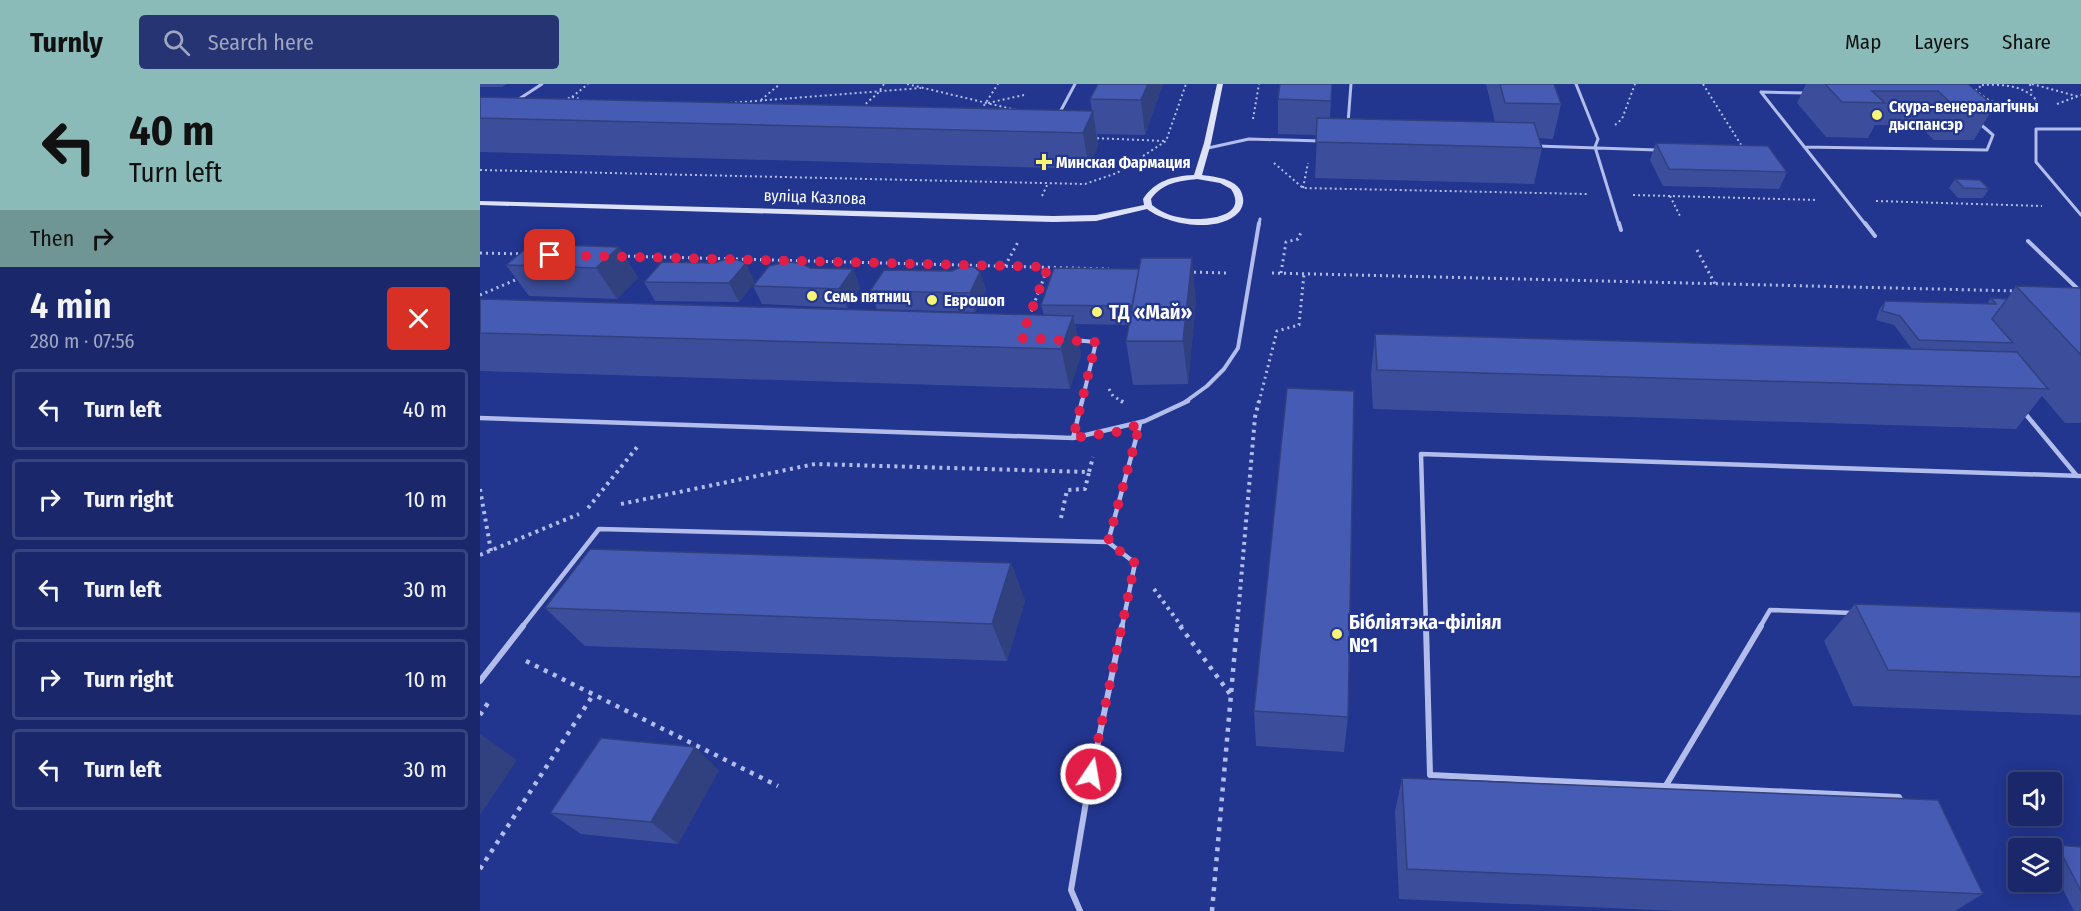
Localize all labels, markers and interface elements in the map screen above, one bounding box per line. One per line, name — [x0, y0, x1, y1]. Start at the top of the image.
search box — [139, 15, 559, 69]
text: Turnly — [30, 26, 103, 59]
icon: search — [160, 26, 193, 59]
text: Search here — [208, 29, 314, 56]
text: Map — [1845, 29, 1881, 55]
text: Layers — [1914, 29, 1969, 55]
text: Share — [2002, 29, 2051, 55]
place label: Скура-венералагічны дыспансэр — [1888, 97, 2039, 134]
text: 40 m — [129, 106, 214, 156]
icon: left — [30, 108, 108, 186]
marker: Скура-венералагічны дыспансэр — [1870, 108, 1884, 122]
place label: Минская Фармация — [1056, 153, 1191, 172]
marker: Минская Фармация — [1037, 155, 1051, 169]
text: Turn left — [129, 157, 222, 189]
street label: вуліца Казлова — [763, 186, 867, 208]
icon: right — [86, 222, 119, 255]
text: Then — [30, 225, 74, 252]
pin — [524, 229, 575, 280]
icon: arrive — [533, 238, 566, 271]
text: 4 min — [30, 284, 112, 328]
button: close — [387, 287, 450, 350]
place label: Семь пятниц — [824, 287, 910, 306]
marker: Семь пятниц — [805, 289, 819, 303]
place label: Еврошоп — [944, 291, 1005, 310]
marker: Еврошоп — [925, 293, 939, 307]
place label: ТД «Май» — [1109, 300, 1193, 324]
marker: ТД «Май» — [1090, 305, 1104, 319]
text: 280 m · 07:56 — [30, 329, 135, 353]
icon: left — [33, 393, 66, 426]
text: Turn left — [84, 396, 162, 423]
text: 40 m — [403, 396, 447, 423]
icon: right — [33, 483, 66, 516]
text: Turn right — [84, 486, 173, 513]
text: 10 m — [405, 486, 447, 513]
icon: left — [33, 573, 66, 606]
text: Turn left — [84, 576, 162, 603]
text: 30 m — [404, 576, 447, 603]
place label: Бібліятэка-філіял №1 — [1349, 610, 1502, 657]
marker: Бібліятэка-філіял №1 — [1330, 627, 1344, 641]
icon: right — [33, 663, 66, 696]
text: Turn right — [84, 666, 173, 693]
text: 10 m — [405, 666, 447, 693]
position arrow — [1059, 742, 1123, 806]
icon: left — [33, 753, 66, 786]
text: Turn left — [84, 756, 162, 783]
text: 30 m — [404, 756, 447, 783]
map controls — [2008, 772, 2062, 892]
button: sound — [2008, 772, 2062, 826]
button: layers — [2008, 838, 2062, 892]

